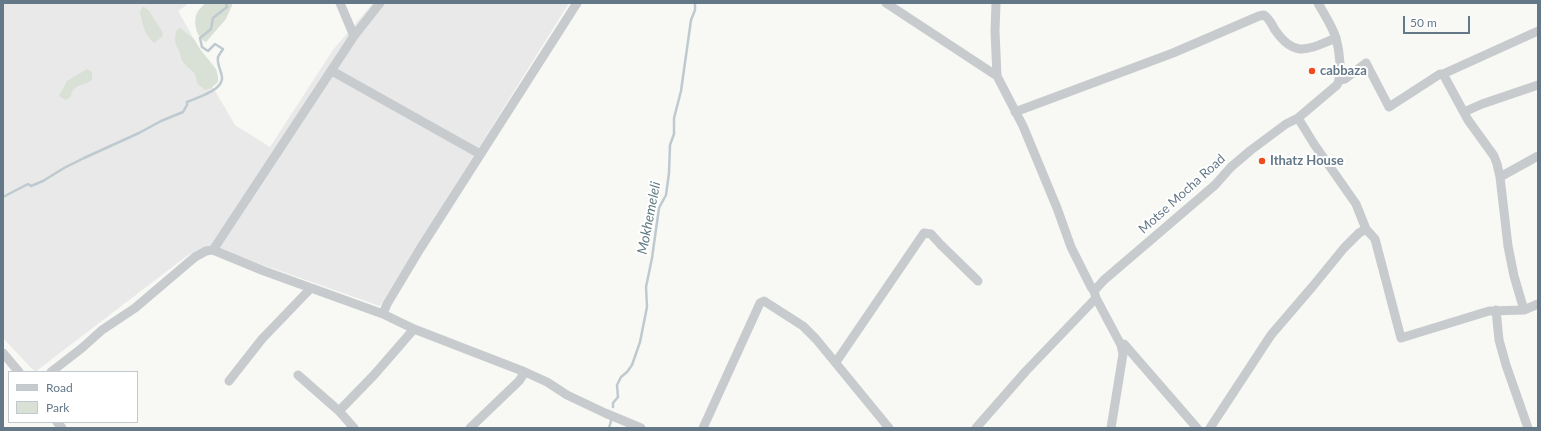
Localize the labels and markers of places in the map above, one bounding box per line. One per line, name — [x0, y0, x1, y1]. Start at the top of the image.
place label: cabbaza — [1320, 63, 1367, 79]
marker: cabbaza — [1307, 66, 1317, 76]
place label: Ithatz House — [1270, 153, 1344, 169]
marker: Ithatz House — [1257, 156, 1267, 166]

